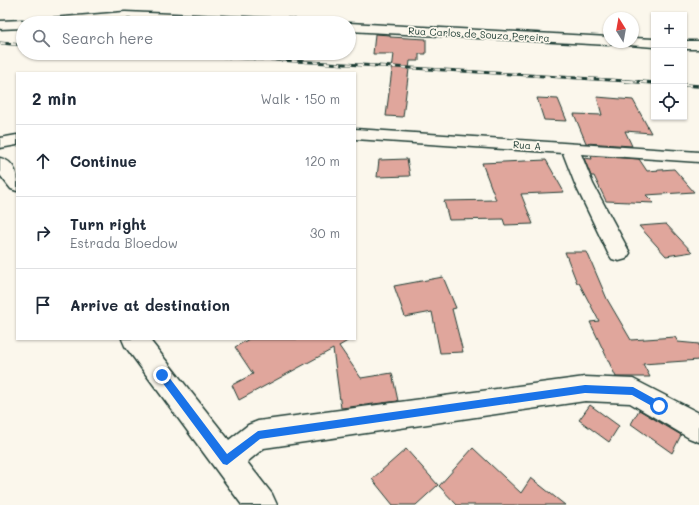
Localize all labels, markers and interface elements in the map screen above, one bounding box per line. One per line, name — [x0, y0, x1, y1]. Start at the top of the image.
north arrow — [603, 12, 639, 48]
map controls — [651, 12, 687, 120]
button: + — [651, 12, 687, 48]
search box — [16, 16, 356, 60]
street label: Rua Carlos de Souza Pereira — [408, 23, 550, 45]
icon: search — [30, 27, 52, 49]
text: Search here — [62, 28, 153, 48]
button: − — [651, 48, 687, 84]
button: locate — [651, 84, 687, 120]
text: 2 min — [32, 87, 77, 109]
text: Walk · 150 m — [260, 90, 340, 107]
street label: Rua A — [512, 137, 542, 153]
icon: ahead — [32, 150, 54, 172]
text: Continue — [70, 151, 137, 171]
text: 120 m — [304, 152, 340, 169]
text: Turn right — [70, 214, 147, 234]
icon: right — [32, 222, 54, 244]
text: 30 m — [310, 224, 340, 241]
text: Estrada Bloedow — [70, 234, 178, 251]
icon: arrive — [32, 294, 54, 316]
text: Arrive at destination — [70, 295, 230, 315]
route end — [153, 366, 171, 384]
route start — [650, 397, 668, 415]

